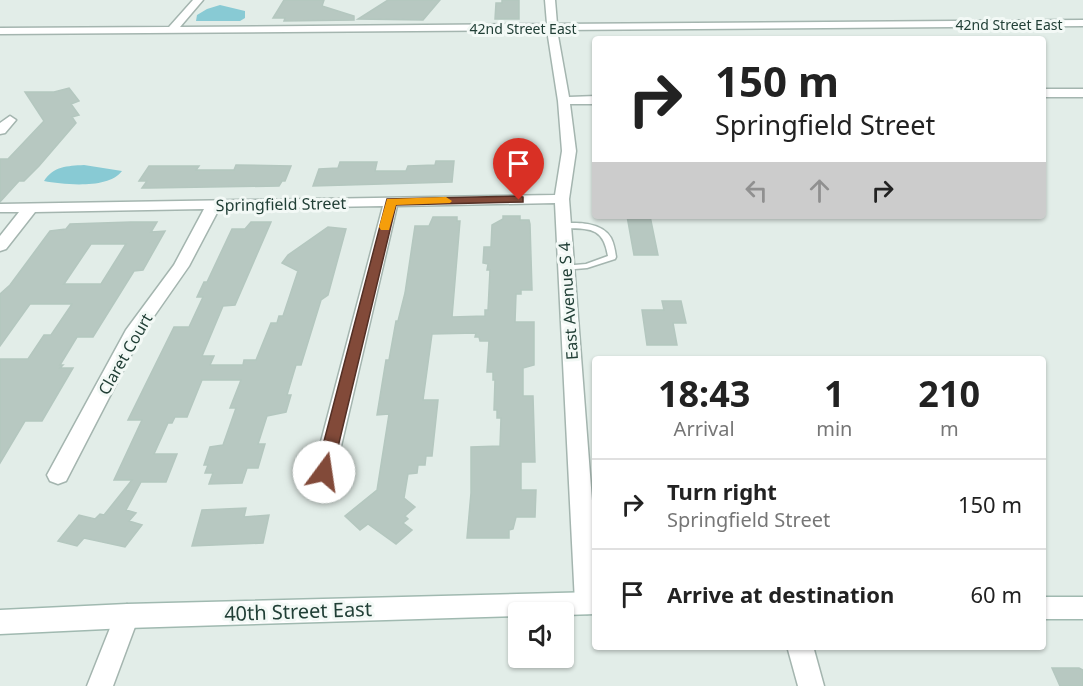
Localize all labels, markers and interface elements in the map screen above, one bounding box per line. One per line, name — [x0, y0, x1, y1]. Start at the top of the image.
street label: 42nd Street East — [955, 15, 1063, 34]
street label: 42nd Street East — [469, 19, 577, 38]
text: 150 m — [715, 52, 839, 109]
icon: right — [616, 60, 694, 138]
text: Springfield Street — [715, 106, 935, 143]
pin — [493, 138, 544, 200]
icon: arrive — [502, 147, 535, 180]
icon: left — [740, 174, 773, 207]
icon: ahead — [803, 174, 836, 207]
icon: right — [866, 174, 899, 207]
street label: Springfield Street — [216, 192, 347, 216]
street label: East Avenue S 4 — [553, 241, 583, 361]
street label: Claret Court — [93, 309, 157, 399]
text: 18:43 — [658, 369, 750, 418]
text: 1 — [824, 369, 845, 418]
text: 210 — [918, 369, 980, 418]
text: Arrival — [674, 415, 735, 442]
text: min — [816, 415, 852, 442]
text: m — [940, 415, 959, 442]
position arrow — [292, 440, 356, 504]
text: Turn right — [667, 476, 777, 506]
icon: right — [616, 488, 649, 521]
text: 150 m — [958, 489, 1022, 519]
text: Springfield Street — [667, 506, 830, 533]
icon: arrive — [616, 578, 649, 611]
text: Arrive at destination — [667, 579, 894, 609]
text: 60 m — [971, 579, 1022, 609]
street label: 40th Street East — [224, 595, 372, 627]
map controls — [508, 602, 574, 668]
button: sound — [508, 602, 574, 668]

